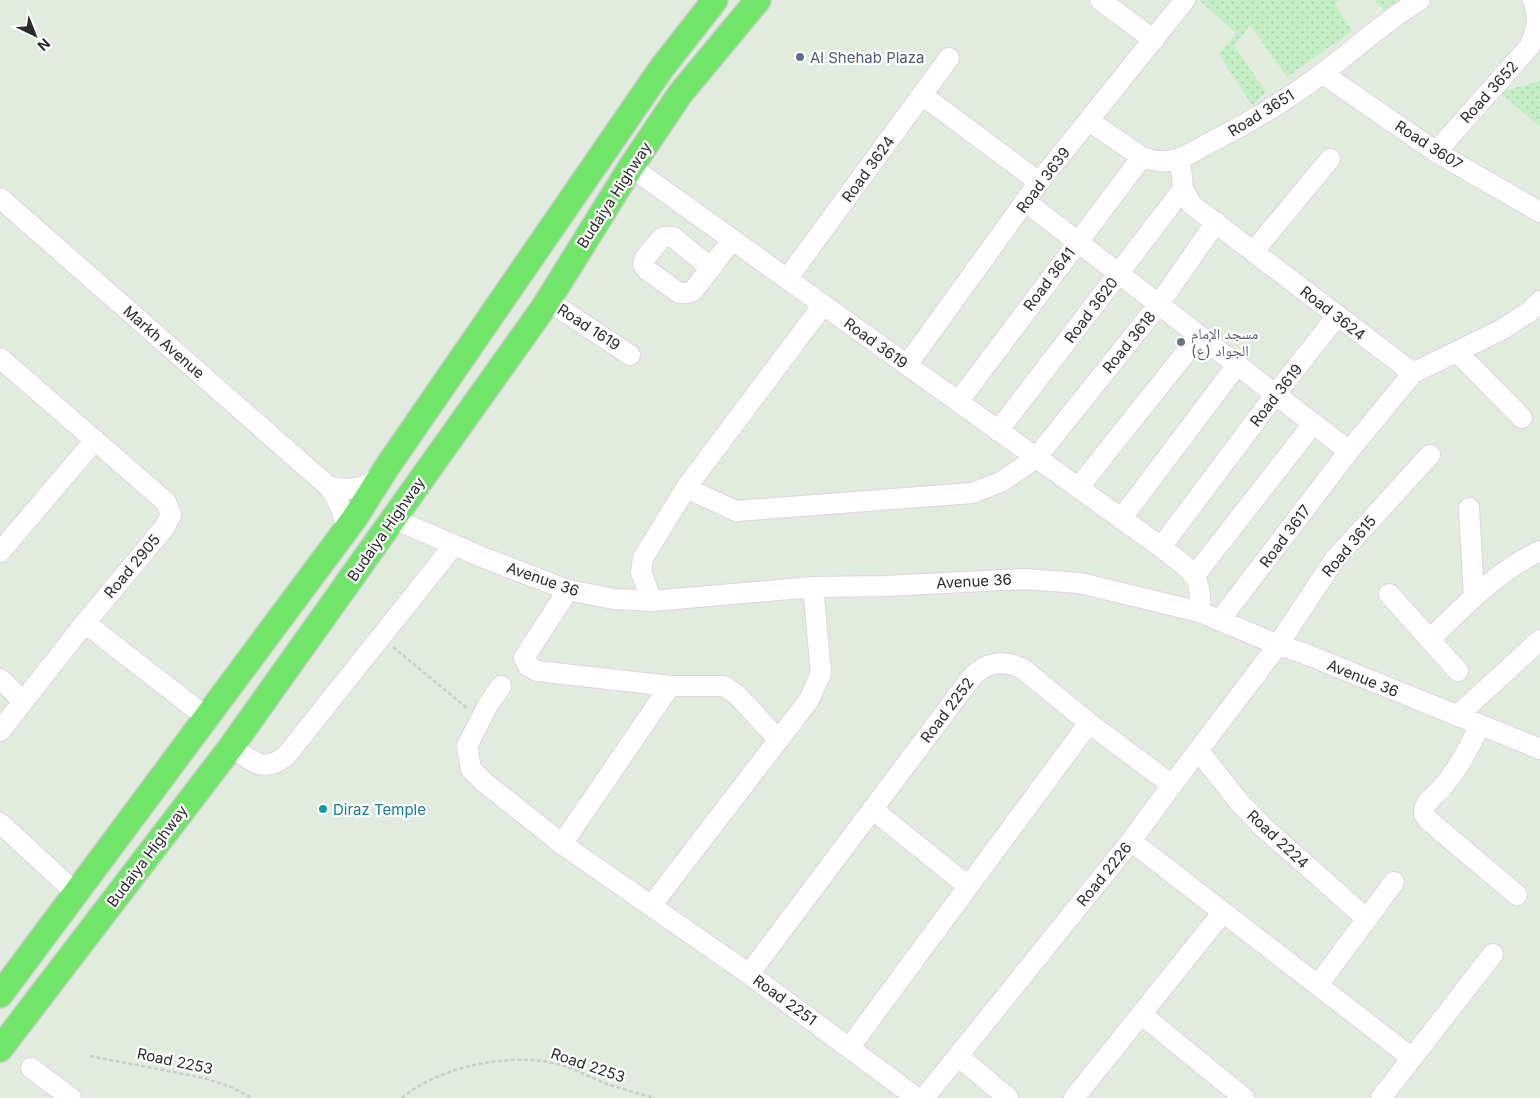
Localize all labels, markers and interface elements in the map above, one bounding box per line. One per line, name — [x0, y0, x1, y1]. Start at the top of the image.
north arrow — [10, 10, 60, 60]
text: N — [35, 35, 54, 55]
place label: Al Shehab Plaza — [810, 48, 924, 67]
marker: Al Shehab Plaza — [794, 51, 806, 63]
street label: Road 3652 — [1456, 57, 1522, 127]
street label: Road 3651 — [1225, 85, 1297, 141]
street label: Road 3607 — [1392, 116, 1466, 174]
street label: Road 3624 — [838, 132, 898, 206]
street label: Budaiya Highway — [573, 138, 656, 252]
street label: Road 3639 — [1012, 143, 1074, 217]
street label: Road 3641 — [1019, 244, 1079, 314]
street label: Road 3620 — [1060, 273, 1122, 347]
street label: Road 3624 — [1297, 282, 1369, 344]
street label: Road 1619 — [554, 300, 624, 354]
street label: Markh Avenue — [119, 301, 209, 383]
street label: Road 3618 — [1098, 307, 1160, 377]
street label: Road 3619 — [840, 313, 912, 373]
place label: مسجد الإمام الجواد (ع) — [1191, 324, 1259, 361]
marker: مسجد الإمام الجواد (ع) — [1175, 336, 1187, 348]
street label: Road 3619 — [1246, 360, 1306, 430]
street label: Budaiya Highway — [343, 473, 429, 585]
street label: Road 3617 — [1255, 501, 1315, 571]
street label: Road 3615 — [1318, 511, 1380, 581]
street label: Road 2905 — [100, 530, 164, 602]
street label: Avenue 36 — [504, 558, 582, 600]
street label: Avenue 36 — [936, 570, 1012, 592]
street label: Avenue 36 — [1324, 655, 1402, 701]
street label: Road 2252 — [916, 674, 978, 746]
place label: Diraz Temple — [333, 800, 426, 819]
street label: Budaiya Highway — [102, 801, 192, 911]
marker: Diraz Temple — [317, 803, 329, 815]
street label: Road 2224 — [1243, 806, 1313, 872]
street label: Road 2226 — [1072, 838, 1136, 910]
street label: Road 2251 — [750, 971, 820, 1029]
street label: Road 2253 — [548, 1043, 628, 1087]
street label: Road 2253 — [135, 1044, 215, 1078]

